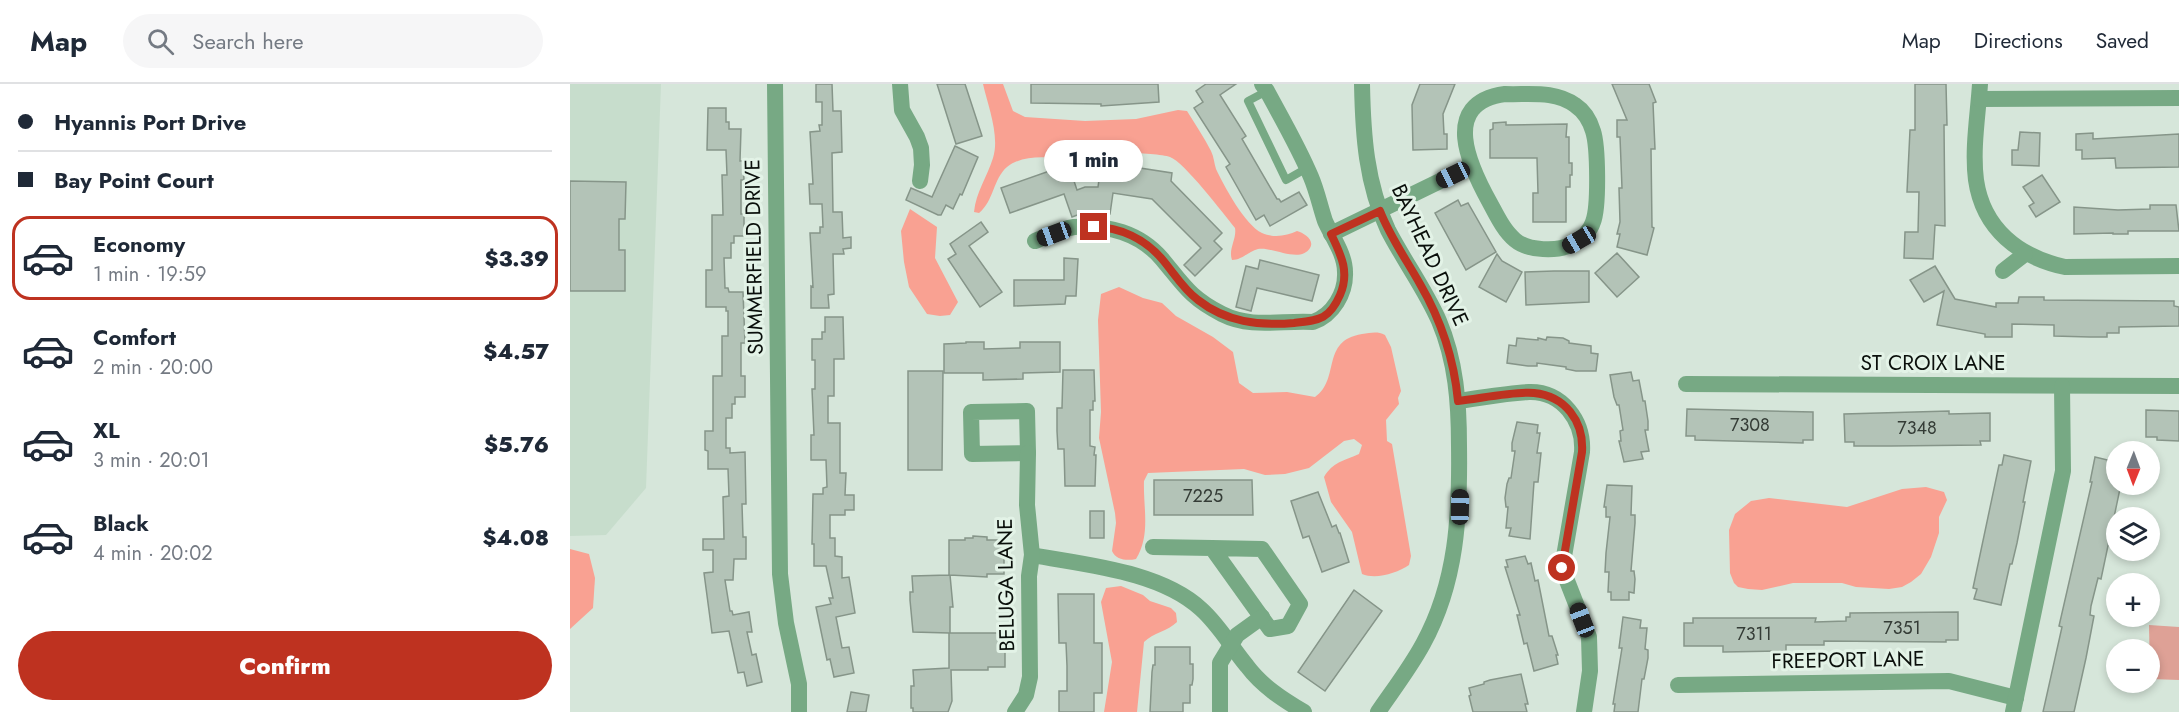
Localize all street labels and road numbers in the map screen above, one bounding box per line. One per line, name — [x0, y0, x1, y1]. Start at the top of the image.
street label: SUMMERFIELD DRIVE — [737, 159, 771, 355]
street label: BAYHEAD DRIVE — [1384, 179, 1476, 331]
street label: ST CROIX LANE — [1860, 348, 2006, 378]
street label: BELUGA LANE — [990, 518, 1022, 652]
street label: FREEPORT LANE — [1771, 644, 1925, 676]

